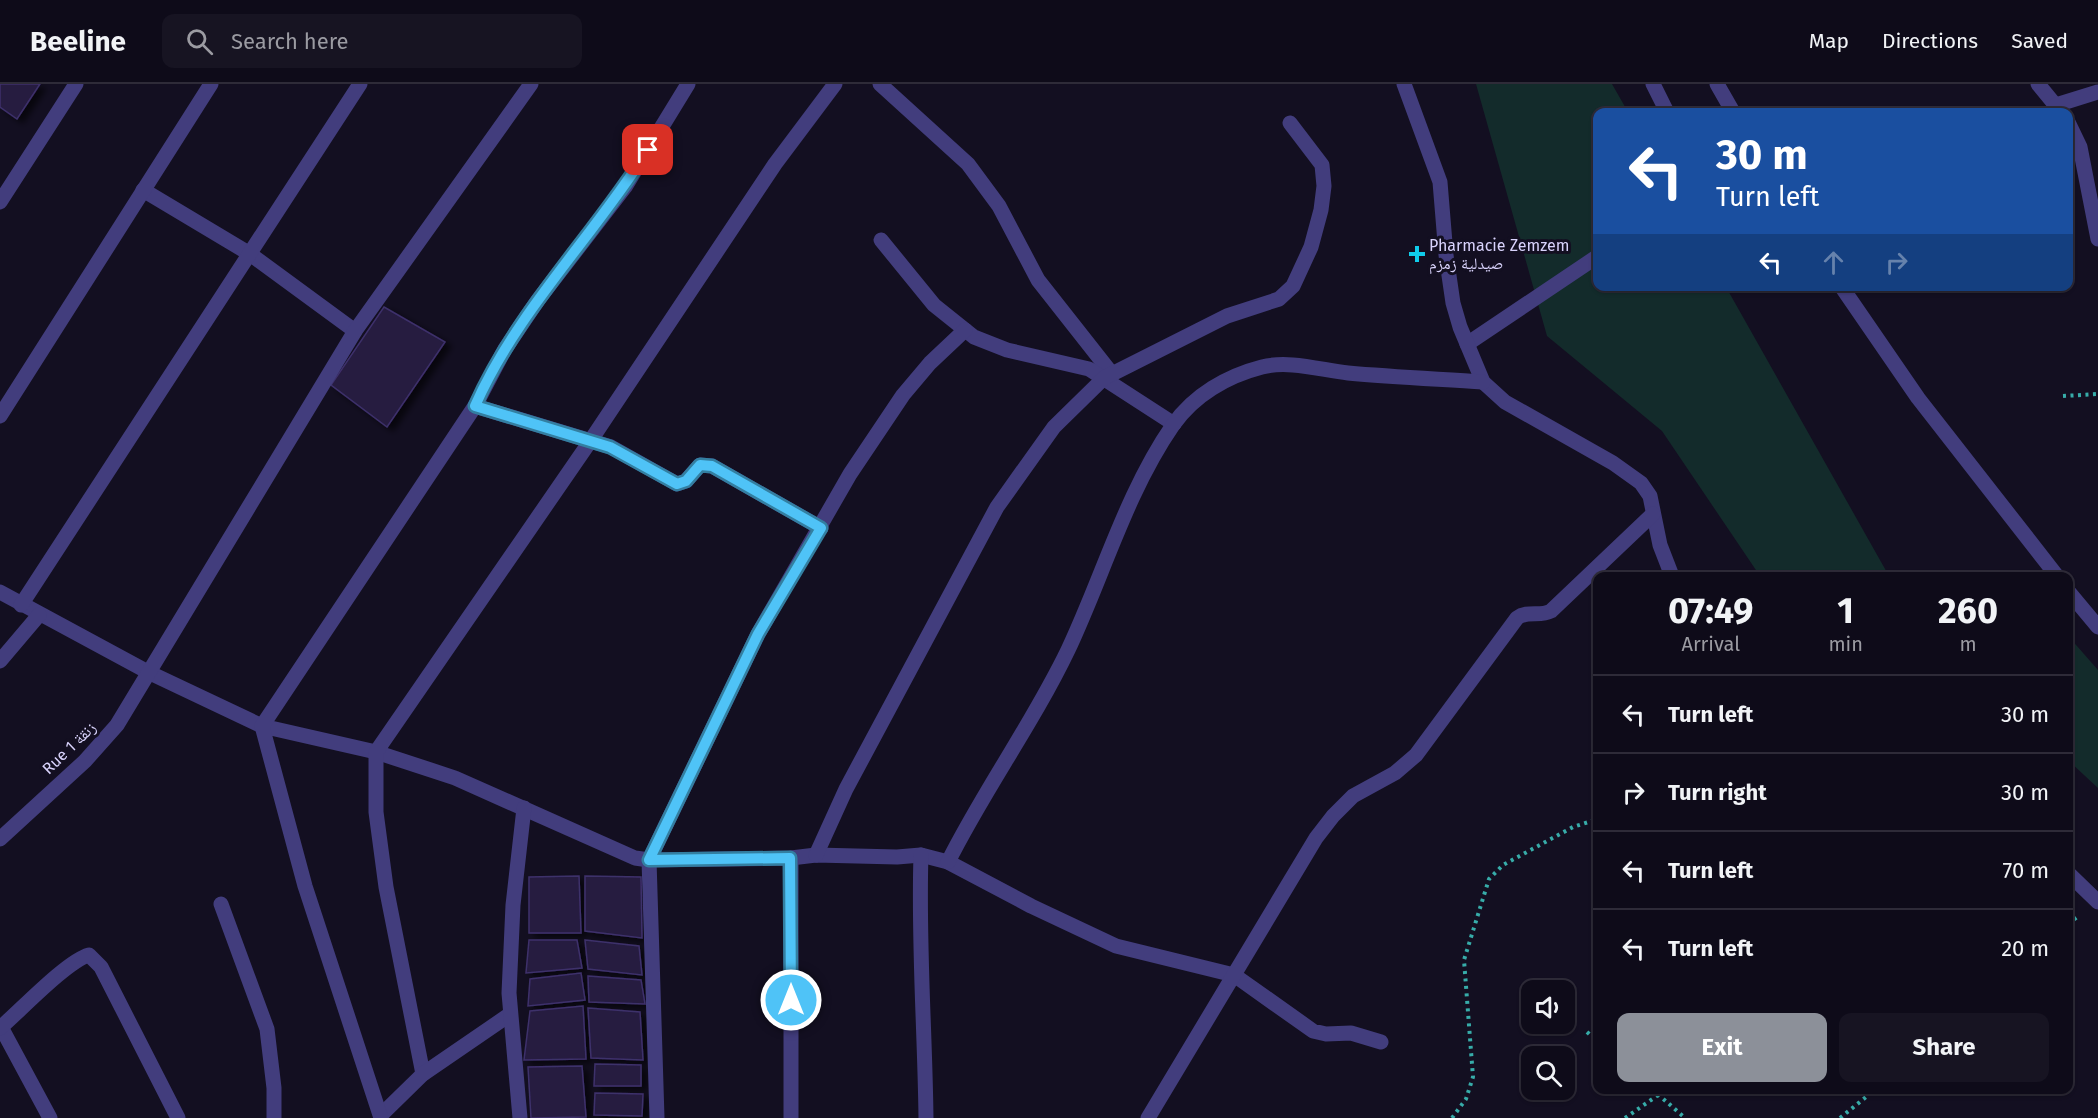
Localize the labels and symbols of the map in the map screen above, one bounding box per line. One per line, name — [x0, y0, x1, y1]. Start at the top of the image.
pin — [622, 124, 673, 175]
place label: Pharmacie Zemzem صيدلية زمزم — [1429, 236, 1570, 274]
marker: Pharmacie Zemzem صيدلية زمزم — [1410, 247, 1424, 261]
street label: Rue 1 زنقة — [38, 718, 100, 778]
position arrow — [759, 968, 823, 1032]

